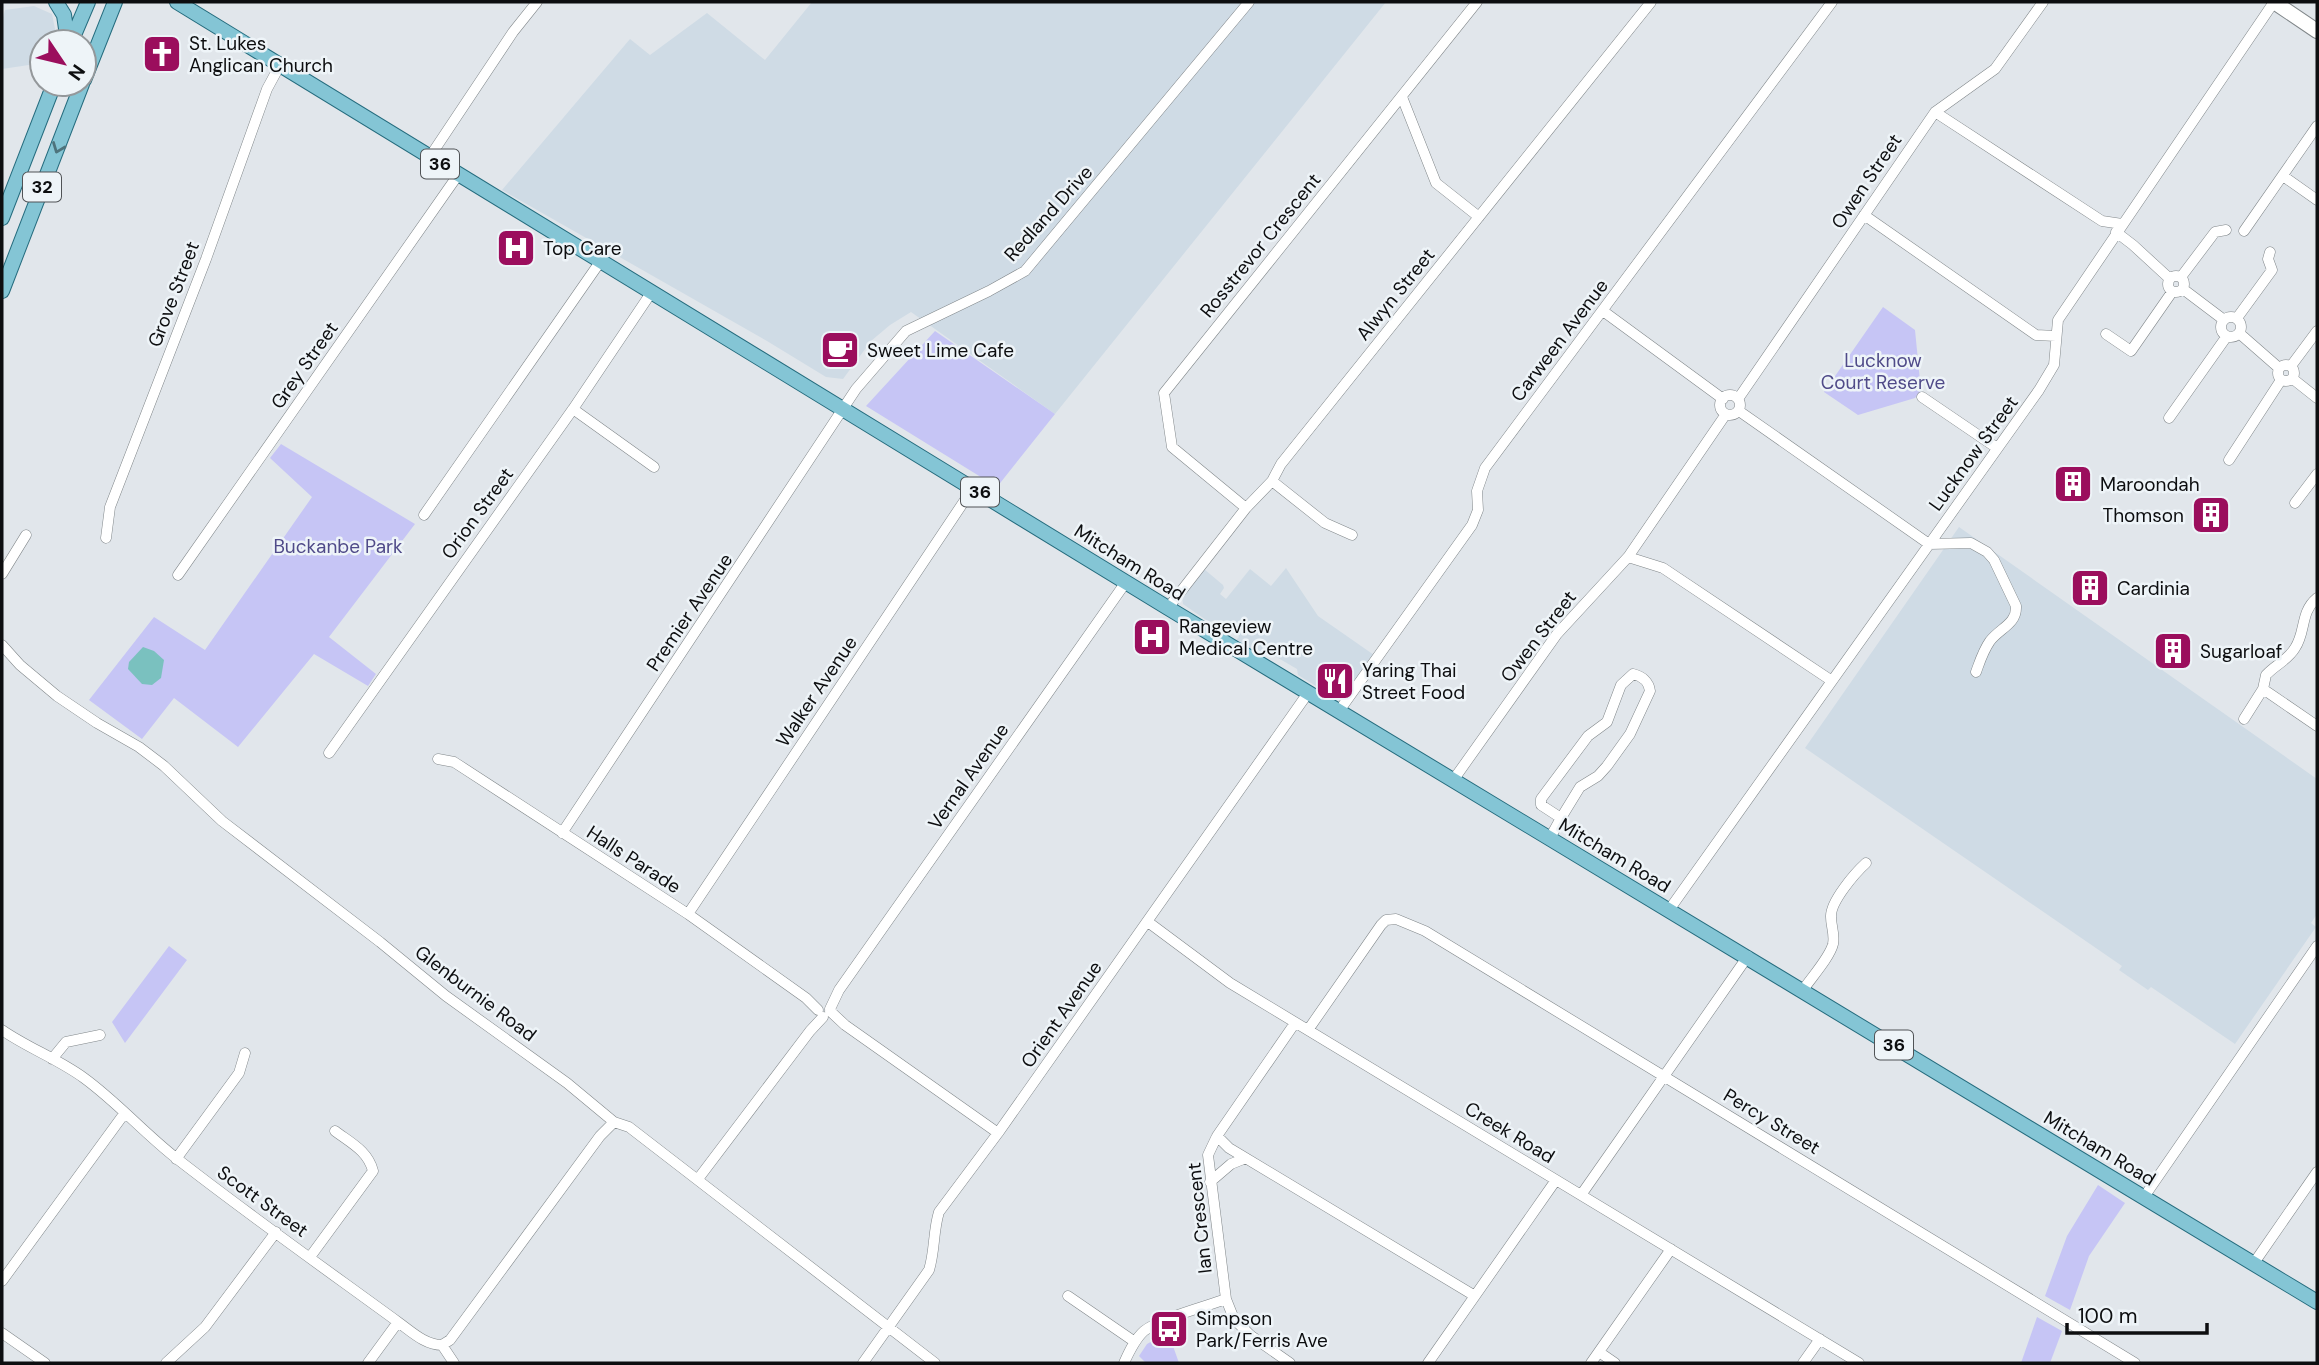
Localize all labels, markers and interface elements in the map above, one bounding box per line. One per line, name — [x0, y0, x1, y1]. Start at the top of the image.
north arrow — [28, 28, 98, 98]
place label: St. Lukes Anglican Church — [189, 31, 333, 78]
church icon: St. Lukes Anglican Church — [141, 33, 183, 75]
text: N — [62, 60, 91, 85]
street label: Owen Street — [1825, 129, 1907, 234]
one-way arrow — [52, 141, 66, 153]
road number: 36 — [421, 149, 459, 178]
street label: Redland Drive — [999, 160, 1098, 267]
street label: Rosstrevor Crescent — [1194, 168, 1326, 323]
road number: 32 — [23, 172, 61, 202]
hospital icon: Top Care — [495, 227, 537, 269]
place label: Top Care — [543, 236, 622, 261]
street label: Grove Street — [142, 238, 205, 351]
street label: Alwyn Street — [1351, 243, 1440, 346]
street label: Carween Avenue — [1505, 274, 1614, 407]
street label: Grey Street — [265, 317, 344, 414]
cafe icon: Sweet Lime Cafe — [819, 329, 861, 371]
place label: Sweet Lime Cafe — [867, 338, 1014, 363]
park label: Lucknow Court Reserve — [1821, 348, 1945, 395]
street label: Lucknow Street — [1923, 391, 2024, 516]
street label: Orion Street — [436, 463, 519, 564]
building icon: Maroondah — [2052, 463, 2094, 505]
place label: Maroondah — [2100, 472, 2200, 497]
road number: 36 — [961, 478, 999, 506]
building icon: Thomson — [2190, 494, 2232, 536]
place label: Thomson — [2103, 503, 2184, 528]
street label: Mitcham Road — [1070, 518, 1190, 606]
park label: Buckanbe Park — [273, 534, 403, 559]
street label: Premier Avenue — [641, 548, 738, 676]
building icon: Cardinia — [2069, 567, 2111, 609]
place label: Cardinia — [2117, 576, 2190, 601]
street label: Owen Street — [1495, 585, 1582, 687]
place label: Rangeview Medical Centre — [1179, 614, 1313, 661]
hospital icon: Rangeview Medical Centre — [1131, 616, 1173, 658]
building icon: Sugarloaf — [2152, 630, 2194, 672]
street label: Walker Avenue — [770, 631, 863, 751]
place label: Sugarloaf — [2200, 639, 2282, 664]
place label: Yaring Thai Street Food — [1362, 658, 1465, 705]
restaurant icon: Yaring Thai Street Food — [1314, 660, 1356, 702]
street label: Vernal Avenue — [922, 718, 1014, 834]
street label: Mitcham Road — [1554, 812, 1675, 899]
street label: Halls Parade — [582, 820, 686, 899]
street label: Glenburnie Road — [410, 940, 541, 1047]
street label: Orient Avenue — [1015, 956, 1108, 1073]
road number: 36 — [1875, 1030, 1913, 1060]
street label: Percy Street — [1719, 1083, 1825, 1160]
street label: Creek Road — [1460, 1096, 1559, 1169]
street label: Mitcham Road — [2039, 1105, 2160, 1192]
street label: Scott Street — [212, 1160, 313, 1243]
street label: Ian Crescent — [1181, 1161, 1218, 1275]
scale bar — [2067, 1292, 2207, 1336]
text: 100 m — [2078, 1302, 2138, 1330]
place label: Simpson Park/Ferris Ave — [1196, 1306, 1328, 1353]
bus stop icon: Simpson Park/Ferris Ave — [1148, 1308, 1190, 1350]

